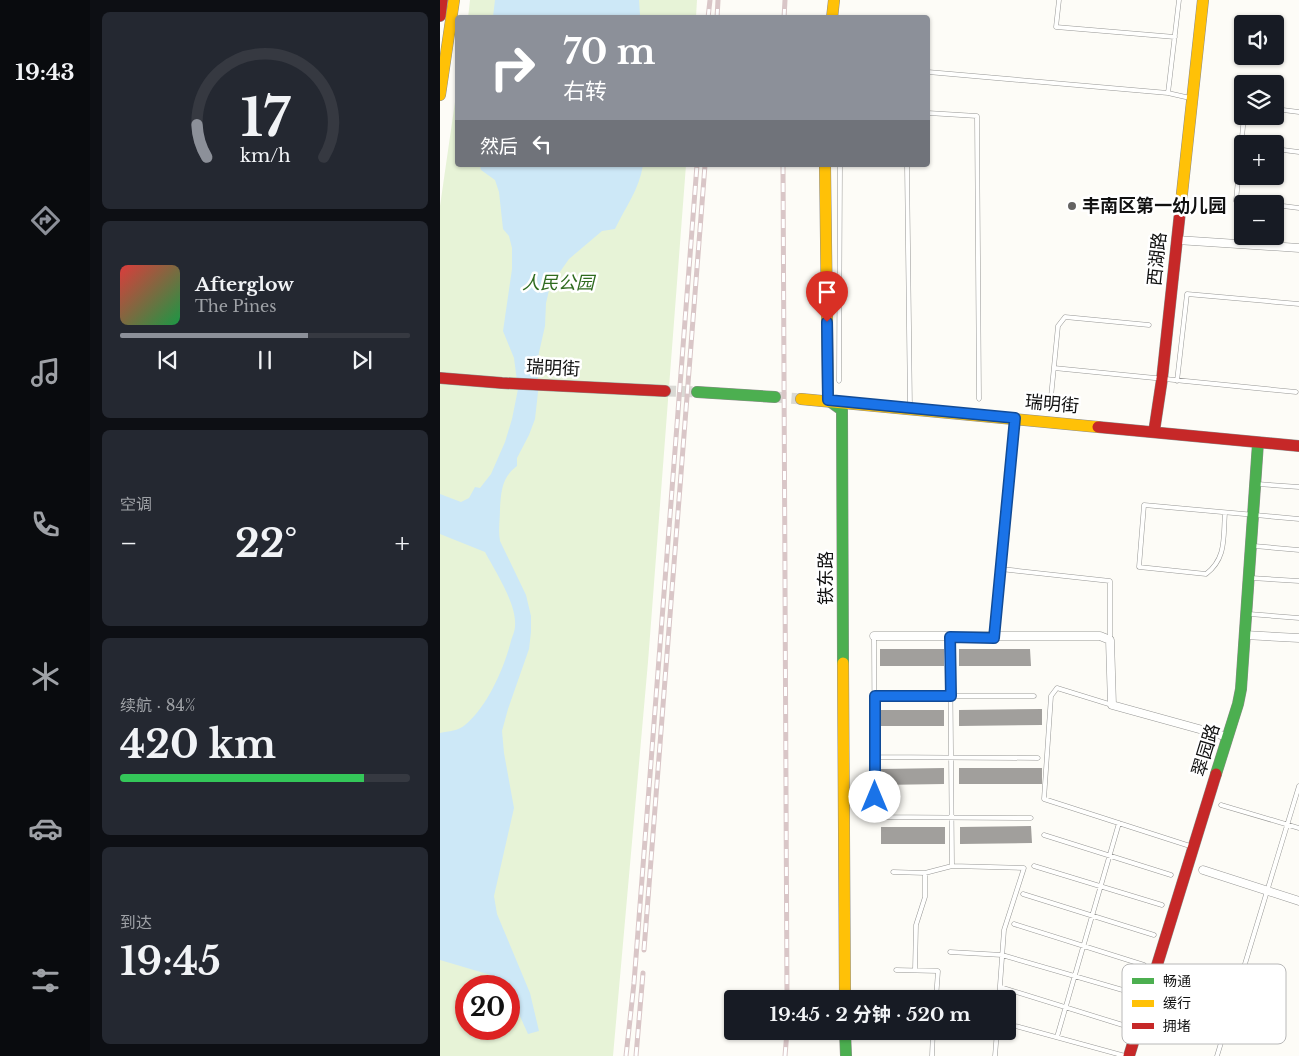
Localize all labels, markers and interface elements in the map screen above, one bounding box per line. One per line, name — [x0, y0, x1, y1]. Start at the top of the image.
map controls — [1234, 15, 1284, 245]
button: sound — [1234, 15, 1284, 65]
text: 70 m — [563, 30, 656, 73]
icon: right — [480, 35, 545, 100]
text: 19:43 — [15, 59, 75, 86]
button: layers — [1234, 75, 1284, 125]
text: 右转 — [563, 78, 607, 105]
text: 17 — [240, 86, 291, 150]
icon: left — [528, 130, 556, 158]
text: 然后 — [480, 135, 518, 158]
button: + — [1234, 135, 1284, 185]
text: km/h — [240, 145, 290, 167]
place label: 丰南区第一幼儿园 — [1082, 195, 1226, 217]
button: − — [1234, 195, 1284, 245]
marker: 丰南区第一幼儿园 — [1066, 200, 1078, 212]
icon: directions — [28, 203, 63, 238]
street label: 西湖路 — [1143, 231, 1171, 287]
pin — [806, 271, 848, 322]
park label: 人民公园 — [522, 272, 597, 294]
text: Afterglow — [195, 273, 294, 296]
icon: arrive — [813, 278, 841, 306]
text: The Pines — [195, 296, 277, 316]
icon: previous — [154, 346, 182, 374]
icon: pause — [251, 346, 279, 374]
icon: next — [348, 346, 376, 374]
icon: music — [28, 355, 63, 390]
street label: 瑞明街 — [525, 356, 581, 380]
street label: 瑞明街 — [1024, 391, 1080, 417]
text: 空调 — [120, 494, 152, 514]
icon: phone — [28, 507, 63, 542]
text: 22° — [235, 520, 297, 567]
text: − — [120, 526, 138, 561]
text: + — [395, 526, 410, 561]
street label: 铁东路 — [815, 551, 837, 605]
icon: climate — [28, 659, 63, 694]
text: 续航 · 84% — [120, 695, 196, 715]
text: 420 km — [120, 721, 276, 768]
street label: 翠园路 — [1188, 721, 1224, 779]
position arrow — [848, 770, 900, 822]
icon: car — [28, 811, 63, 846]
text: 到达 — [120, 912, 152, 932]
text: 19:45 — [120, 938, 221, 985]
icon: filters — [28, 963, 63, 998]
legend — [1122, 964, 1286, 1044]
text: 畅通 — [1163, 972, 1191, 990]
speed limit sign: 20 — [455, 975, 520, 1040]
text: 缓行 — [1163, 994, 1191, 1012]
text: 19:45 · 2 分钟 · 520 m — [770, 1003, 970, 1026]
text: 拥堵 — [1163, 1017, 1191, 1035]

